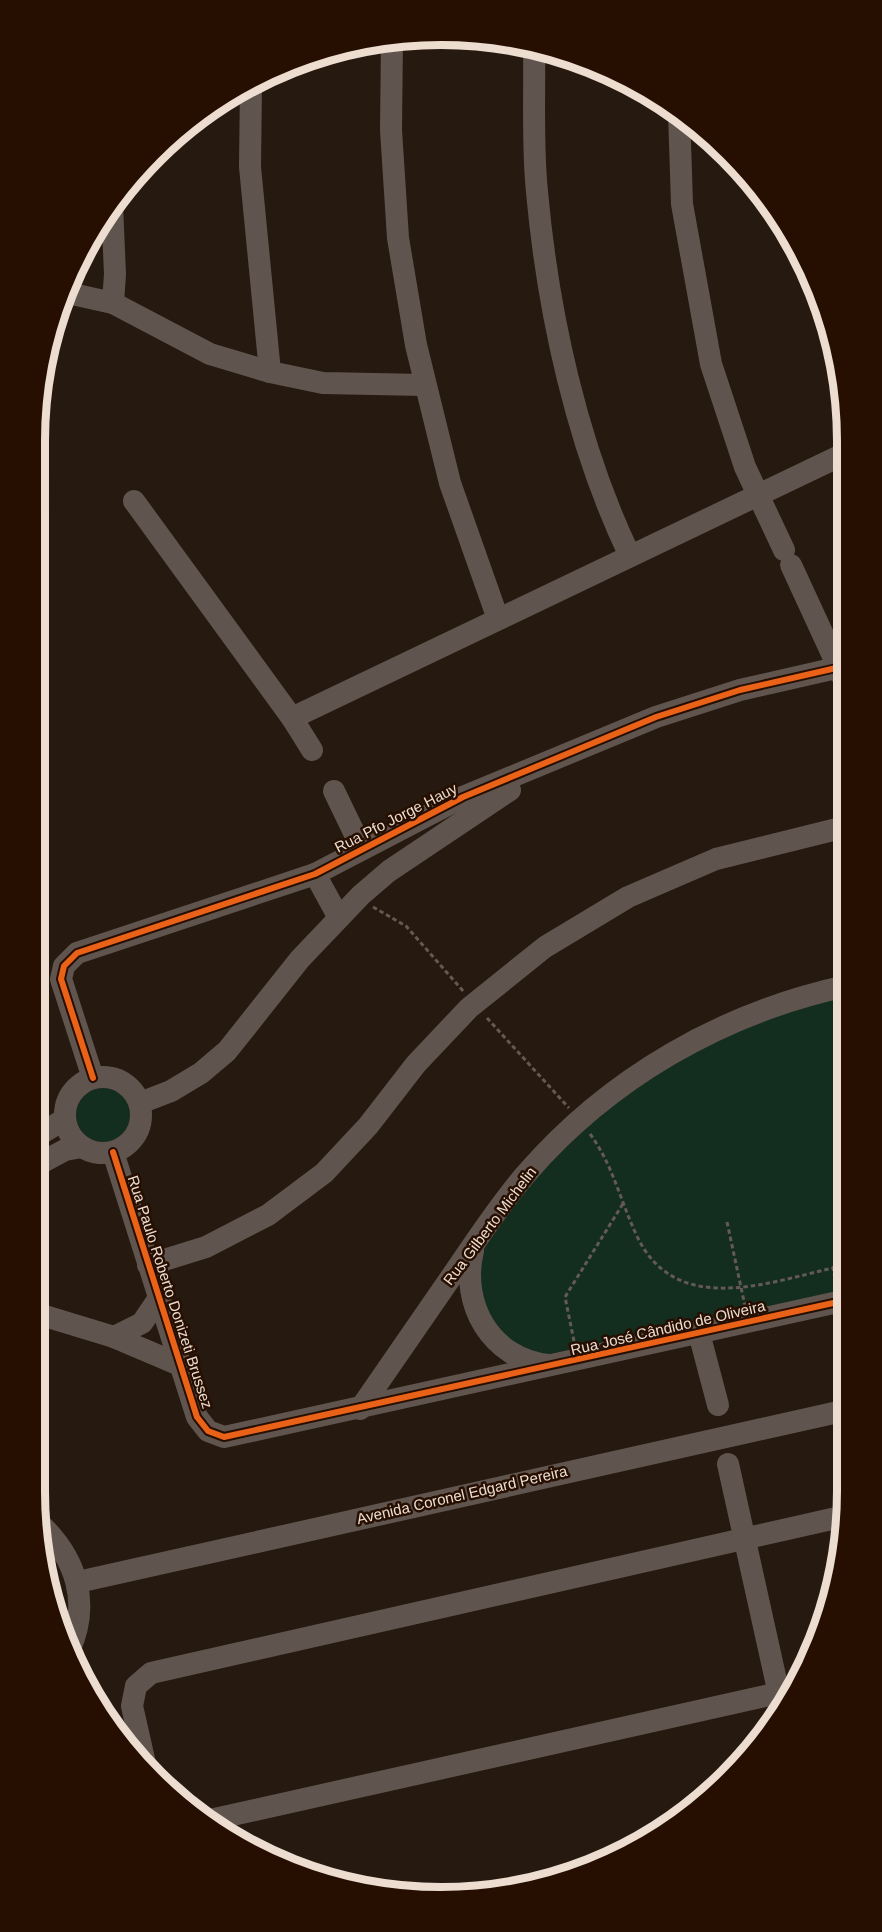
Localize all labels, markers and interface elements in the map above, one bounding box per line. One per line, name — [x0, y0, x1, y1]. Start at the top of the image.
street label: Rua Pfo Jorge Hauy — [332, 779, 460, 856]
street label: Rua Gilberto Michelin — [440, 1163, 540, 1288]
street label: Rua Paulo Roberto Donizeti Brussez — [125, 1173, 216, 1411]
street label: Rua José Cândido de Oliveira — [569, 1297, 768, 1358]
street label: Avenida Coronel Edgard Pereira — [355, 1462, 570, 1527]

